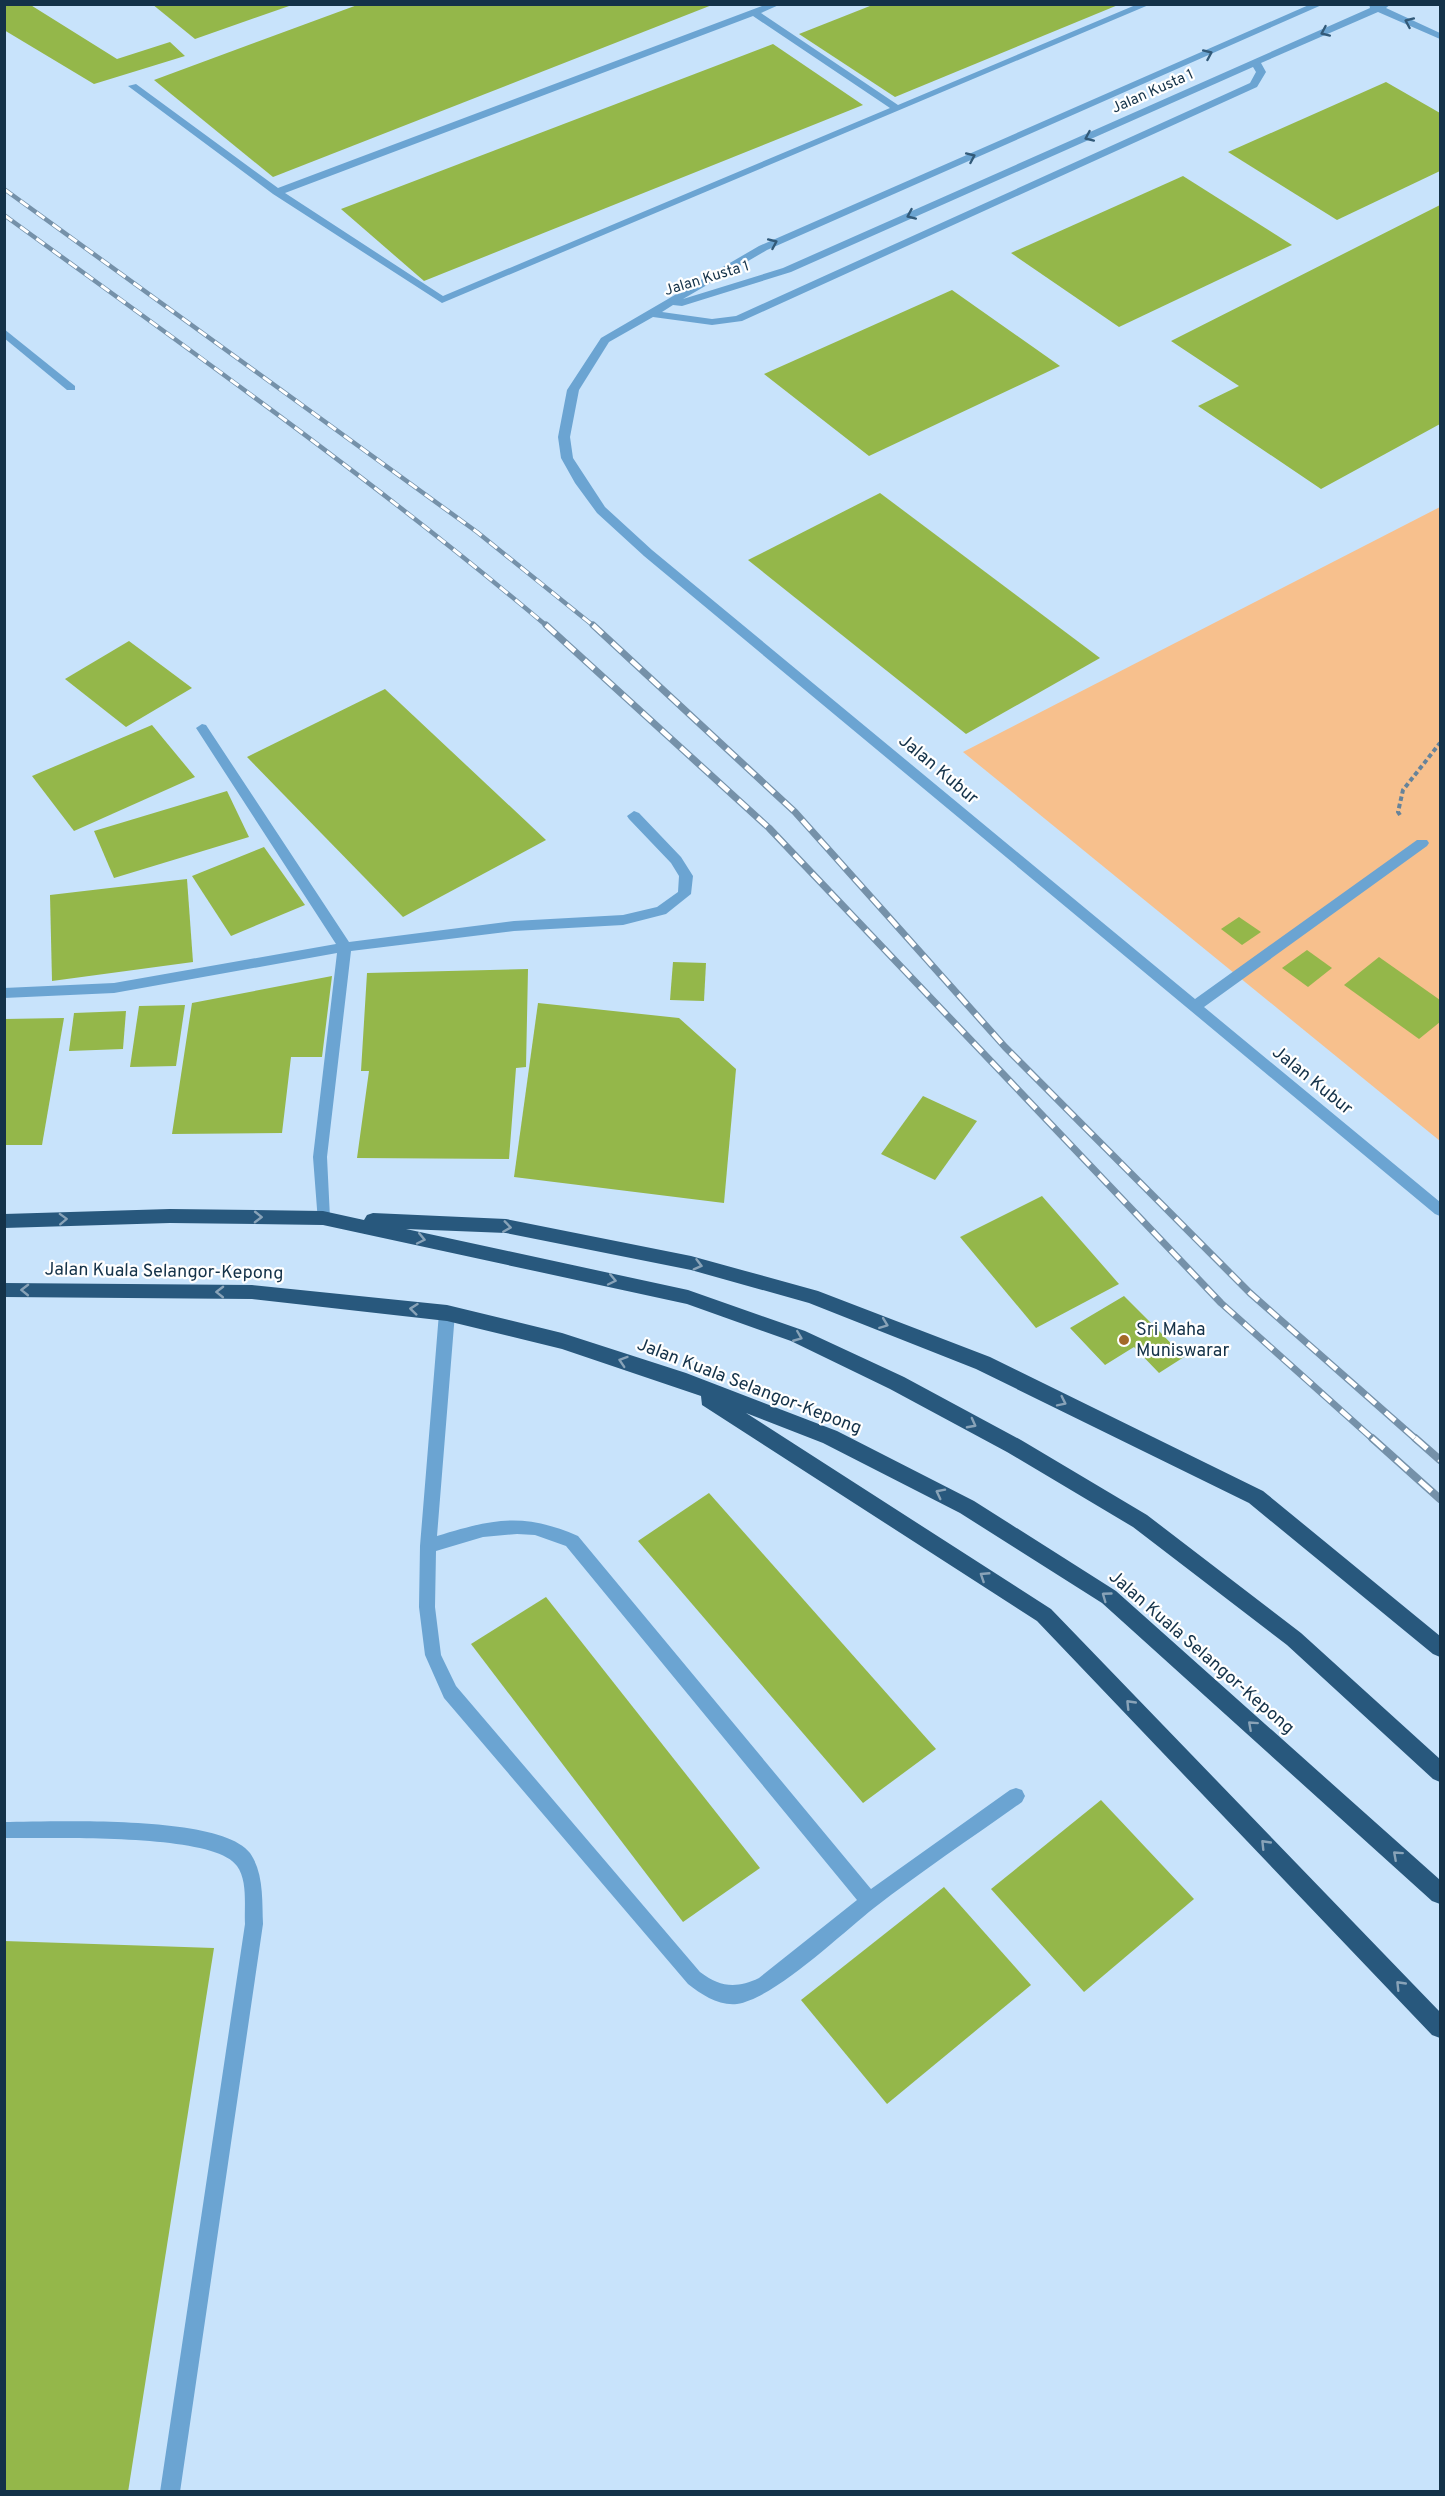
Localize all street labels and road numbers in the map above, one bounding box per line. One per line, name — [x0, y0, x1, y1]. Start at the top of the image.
street label: Jalan Kusta 1 — [1109, 65, 1197, 119]
street label: Jalan Kusta 1 — [662, 257, 752, 301]
street label: Jalan Kubur — [893, 730, 983, 810]
street label: Jalan Kubur — [1267, 1041, 1357, 1121]
street label: Jalan Kuala Selangor-Kepong — [44, 1258, 284, 1286]
street label: Jalan Kuala Selangor-Kepong — [633, 1333, 865, 1441]
street label: Jalan Kuala Selangor-Kepong — [1103, 1566, 1299, 1740]

